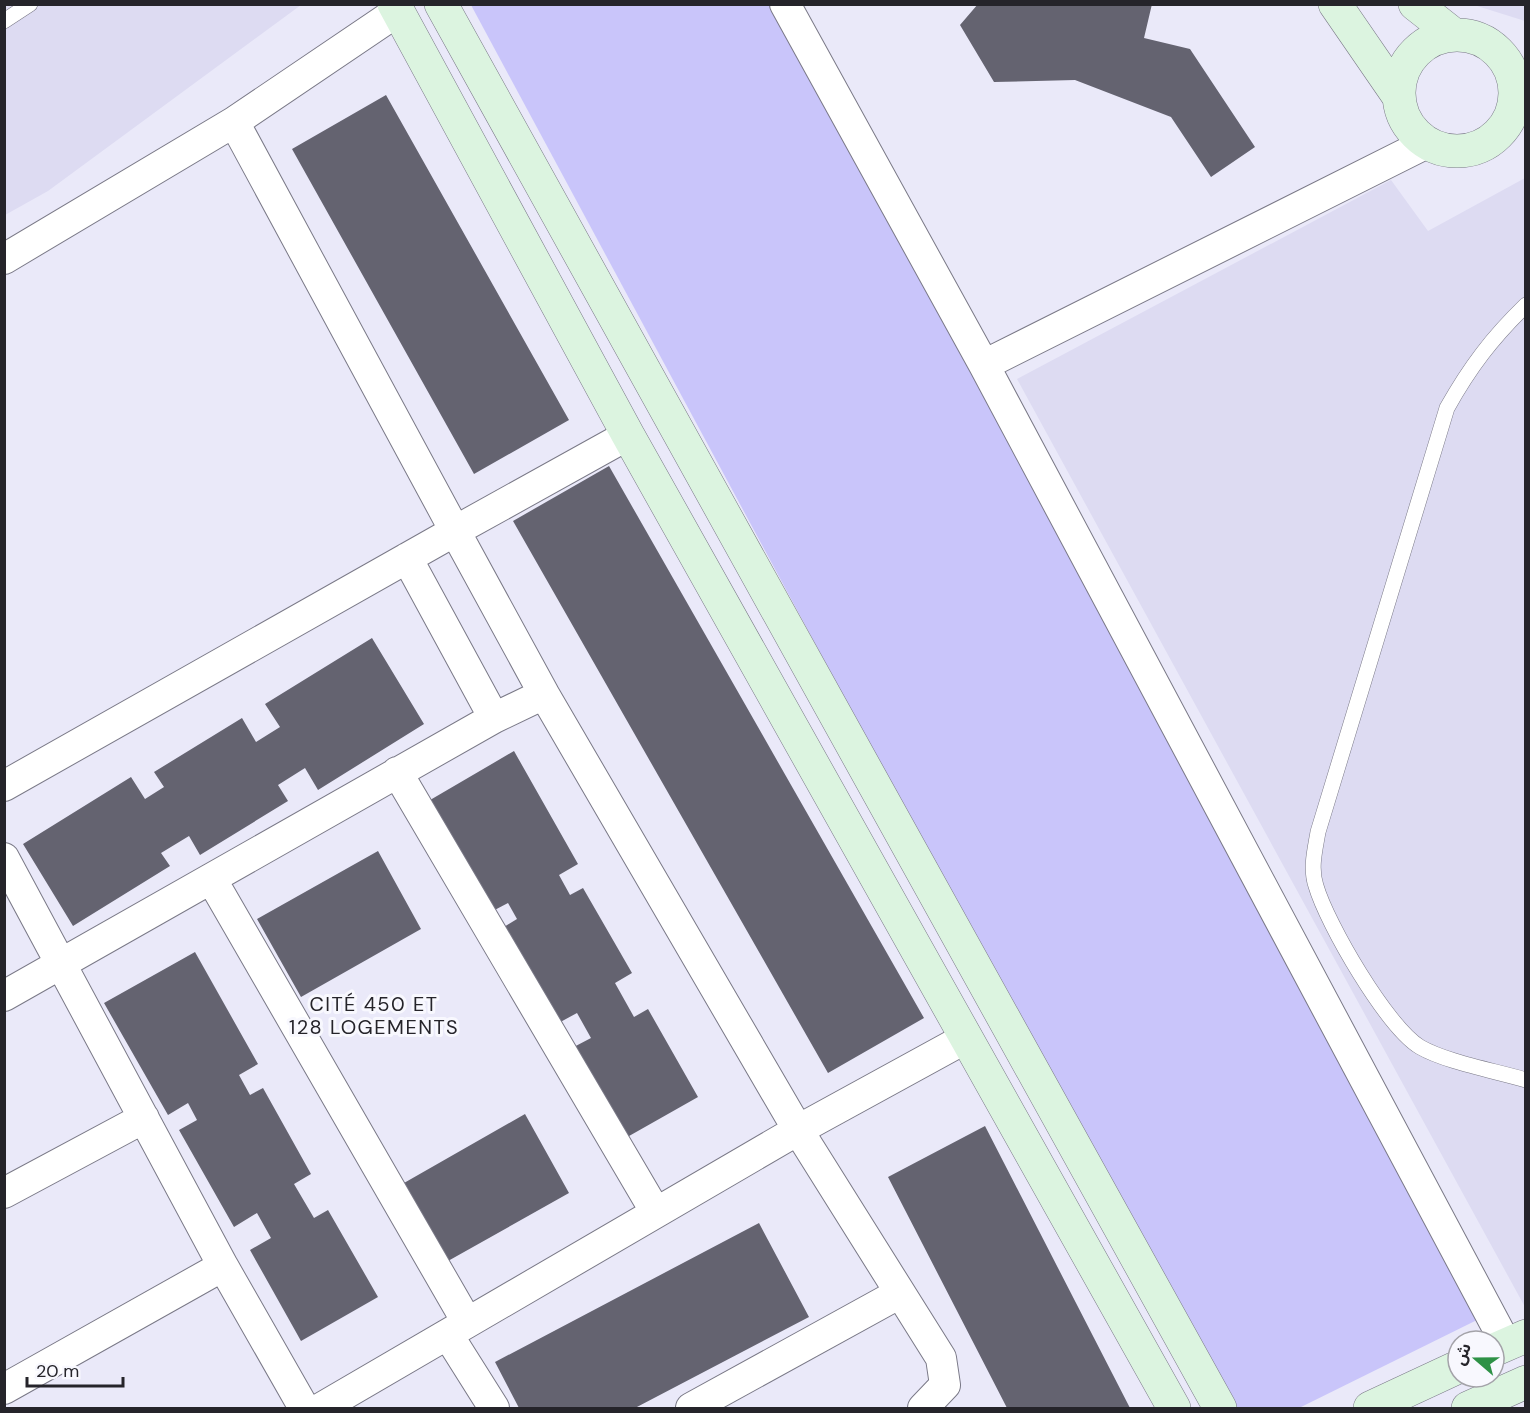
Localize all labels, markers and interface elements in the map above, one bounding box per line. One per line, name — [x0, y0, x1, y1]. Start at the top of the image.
district label: CITÉ 450 ET 128 LOGEMENTS — [289, 991, 459, 1040]
north arrow — [1446, 1329, 1506, 1389]
text: ش — [1449, 1340, 1476, 1368]
scale bar — [27, 1350, 123, 1388]
text: 20 m — [36, 1359, 79, 1383]

